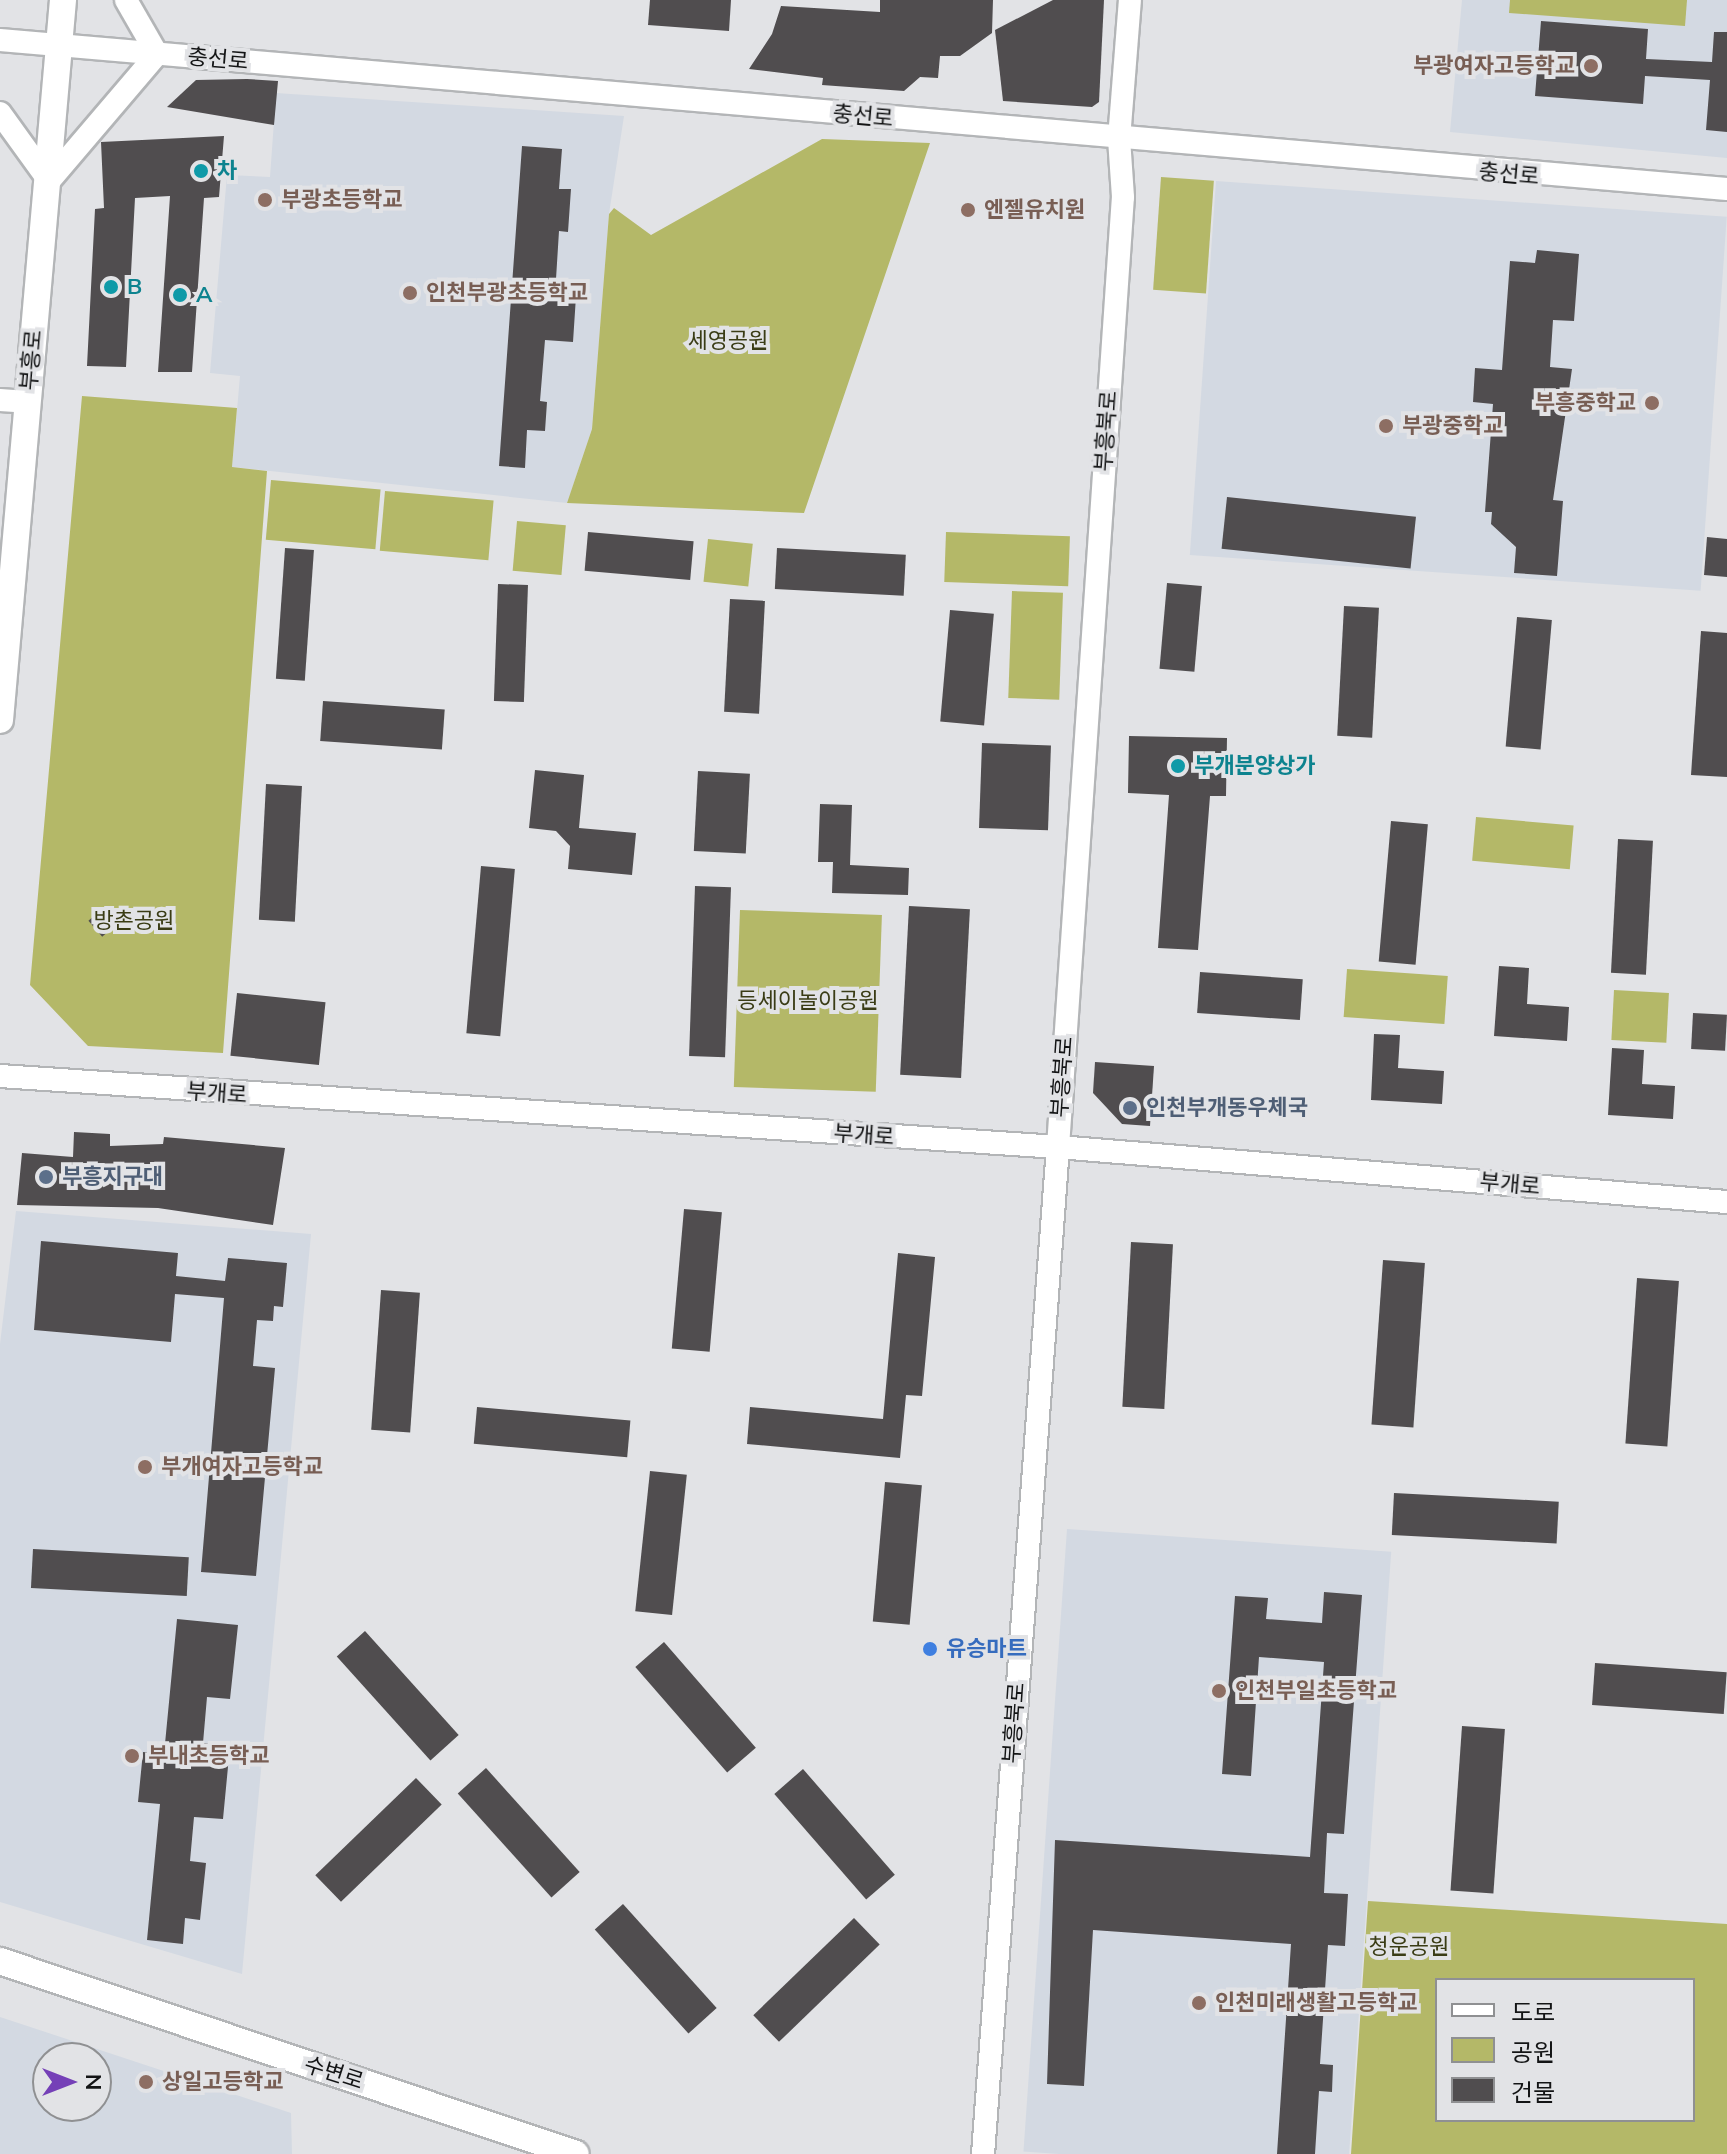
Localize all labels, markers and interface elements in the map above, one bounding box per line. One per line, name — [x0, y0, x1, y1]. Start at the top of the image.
street label: 충선로 — [187, 43, 249, 75]
place label: 부광여자고등학교 — [1413, 53, 1575, 79]
marker: 부광여자고등학교 — [1582, 57, 1600, 75]
street label: 충선로 — [832, 100, 894, 132]
place label: 차 — [217, 158, 237, 184]
street label: 충선로 — [1478, 158, 1540, 190]
marker: 차 — [192, 162, 210, 180]
place label: 부광초등학교 — [281, 187, 402, 213]
marker: 부광초등학교 — [256, 191, 274, 209]
place label: 엔젤유치원 — [984, 197, 1085, 223]
marker: 엔젤유치원 — [959, 201, 977, 219]
place label: B — [127, 274, 142, 300]
marker: B — [102, 278, 120, 296]
place label: 인천부광초등학교 — [426, 280, 588, 306]
place label: A — [196, 282, 212, 308]
marker: 인천부광초등학교 — [401, 284, 419, 302]
marker: A — [171, 286, 189, 304]
park label: 세영공원 — [688, 328, 768, 354]
street label: 부흥로 — [15, 329, 47, 391]
street label: 부흥북로 — [1090, 390, 1122, 472]
place label: 부흥중학교 — [1535, 390, 1636, 416]
marker: 부흥중학교 — [1643, 394, 1661, 412]
place label: 부광중학교 — [1402, 413, 1503, 439]
marker: 부광중학교 — [1377, 417, 1395, 435]
place label: 부개분양상가 — [1194, 753, 1315, 779]
marker: 부개분양상가 — [1169, 757, 1187, 775]
park label: 방촌공원 — [94, 908, 174, 934]
park label: 등세이놀이공원 — [737, 988, 879, 1014]
street label: 부흥북로 — [1046, 1036, 1078, 1118]
street label: 부개로 — [186, 1078, 248, 1108]
place label: 인천부개동우체국 — [1146, 1095, 1308, 1121]
marker: 인천부개동우체국 — [1121, 1099, 1139, 1117]
street label: 부개로 — [833, 1120, 895, 1150]
place label: 부흥지구대 — [62, 1164, 163, 1190]
marker: 부흥지구대 — [37, 1168, 55, 1186]
street label: 부개로 — [1479, 1168, 1541, 1200]
place label: 부개여자고등학교 — [161, 1454, 323, 1480]
marker: 부개여자고등학교 — [136, 1458, 154, 1476]
place label: 유승마트 — [946, 1636, 1027, 1662]
marker: 유승마트 — [921, 1640, 939, 1658]
place label: 인천부일초등학교 — [1235, 1678, 1397, 1704]
street label: 부흥북로 — [998, 1682, 1030, 1764]
marker: 인천부일초등학교 — [1210, 1682, 1228, 1700]
place label: 부내초등학교 — [148, 1743, 269, 1769]
marker: 부내초등학교 — [123, 1747, 141, 1765]
park label: 청운공원 — [1369, 1934, 1449, 1960]
legend — [1435, 1978, 1695, 2122]
place label: 인천미래생활고등학교 — [1215, 1990, 1417, 2016]
marker: 인천미래생활고등학교 — [1190, 1994, 1208, 2012]
text: 도로 — [1511, 1997, 1555, 2027]
text: 공원 — [1511, 2037, 1555, 2067]
north arrow — [32, 2042, 112, 2122]
street label: 수변로 — [301, 2051, 367, 2095]
place label: 상일고등학교 — [162, 2069, 283, 2095]
marker: 상일고등학교 — [137, 2073, 155, 2091]
text: N — [80, 2074, 108, 2090]
text: 건물 — [1511, 2077, 1555, 2107]

